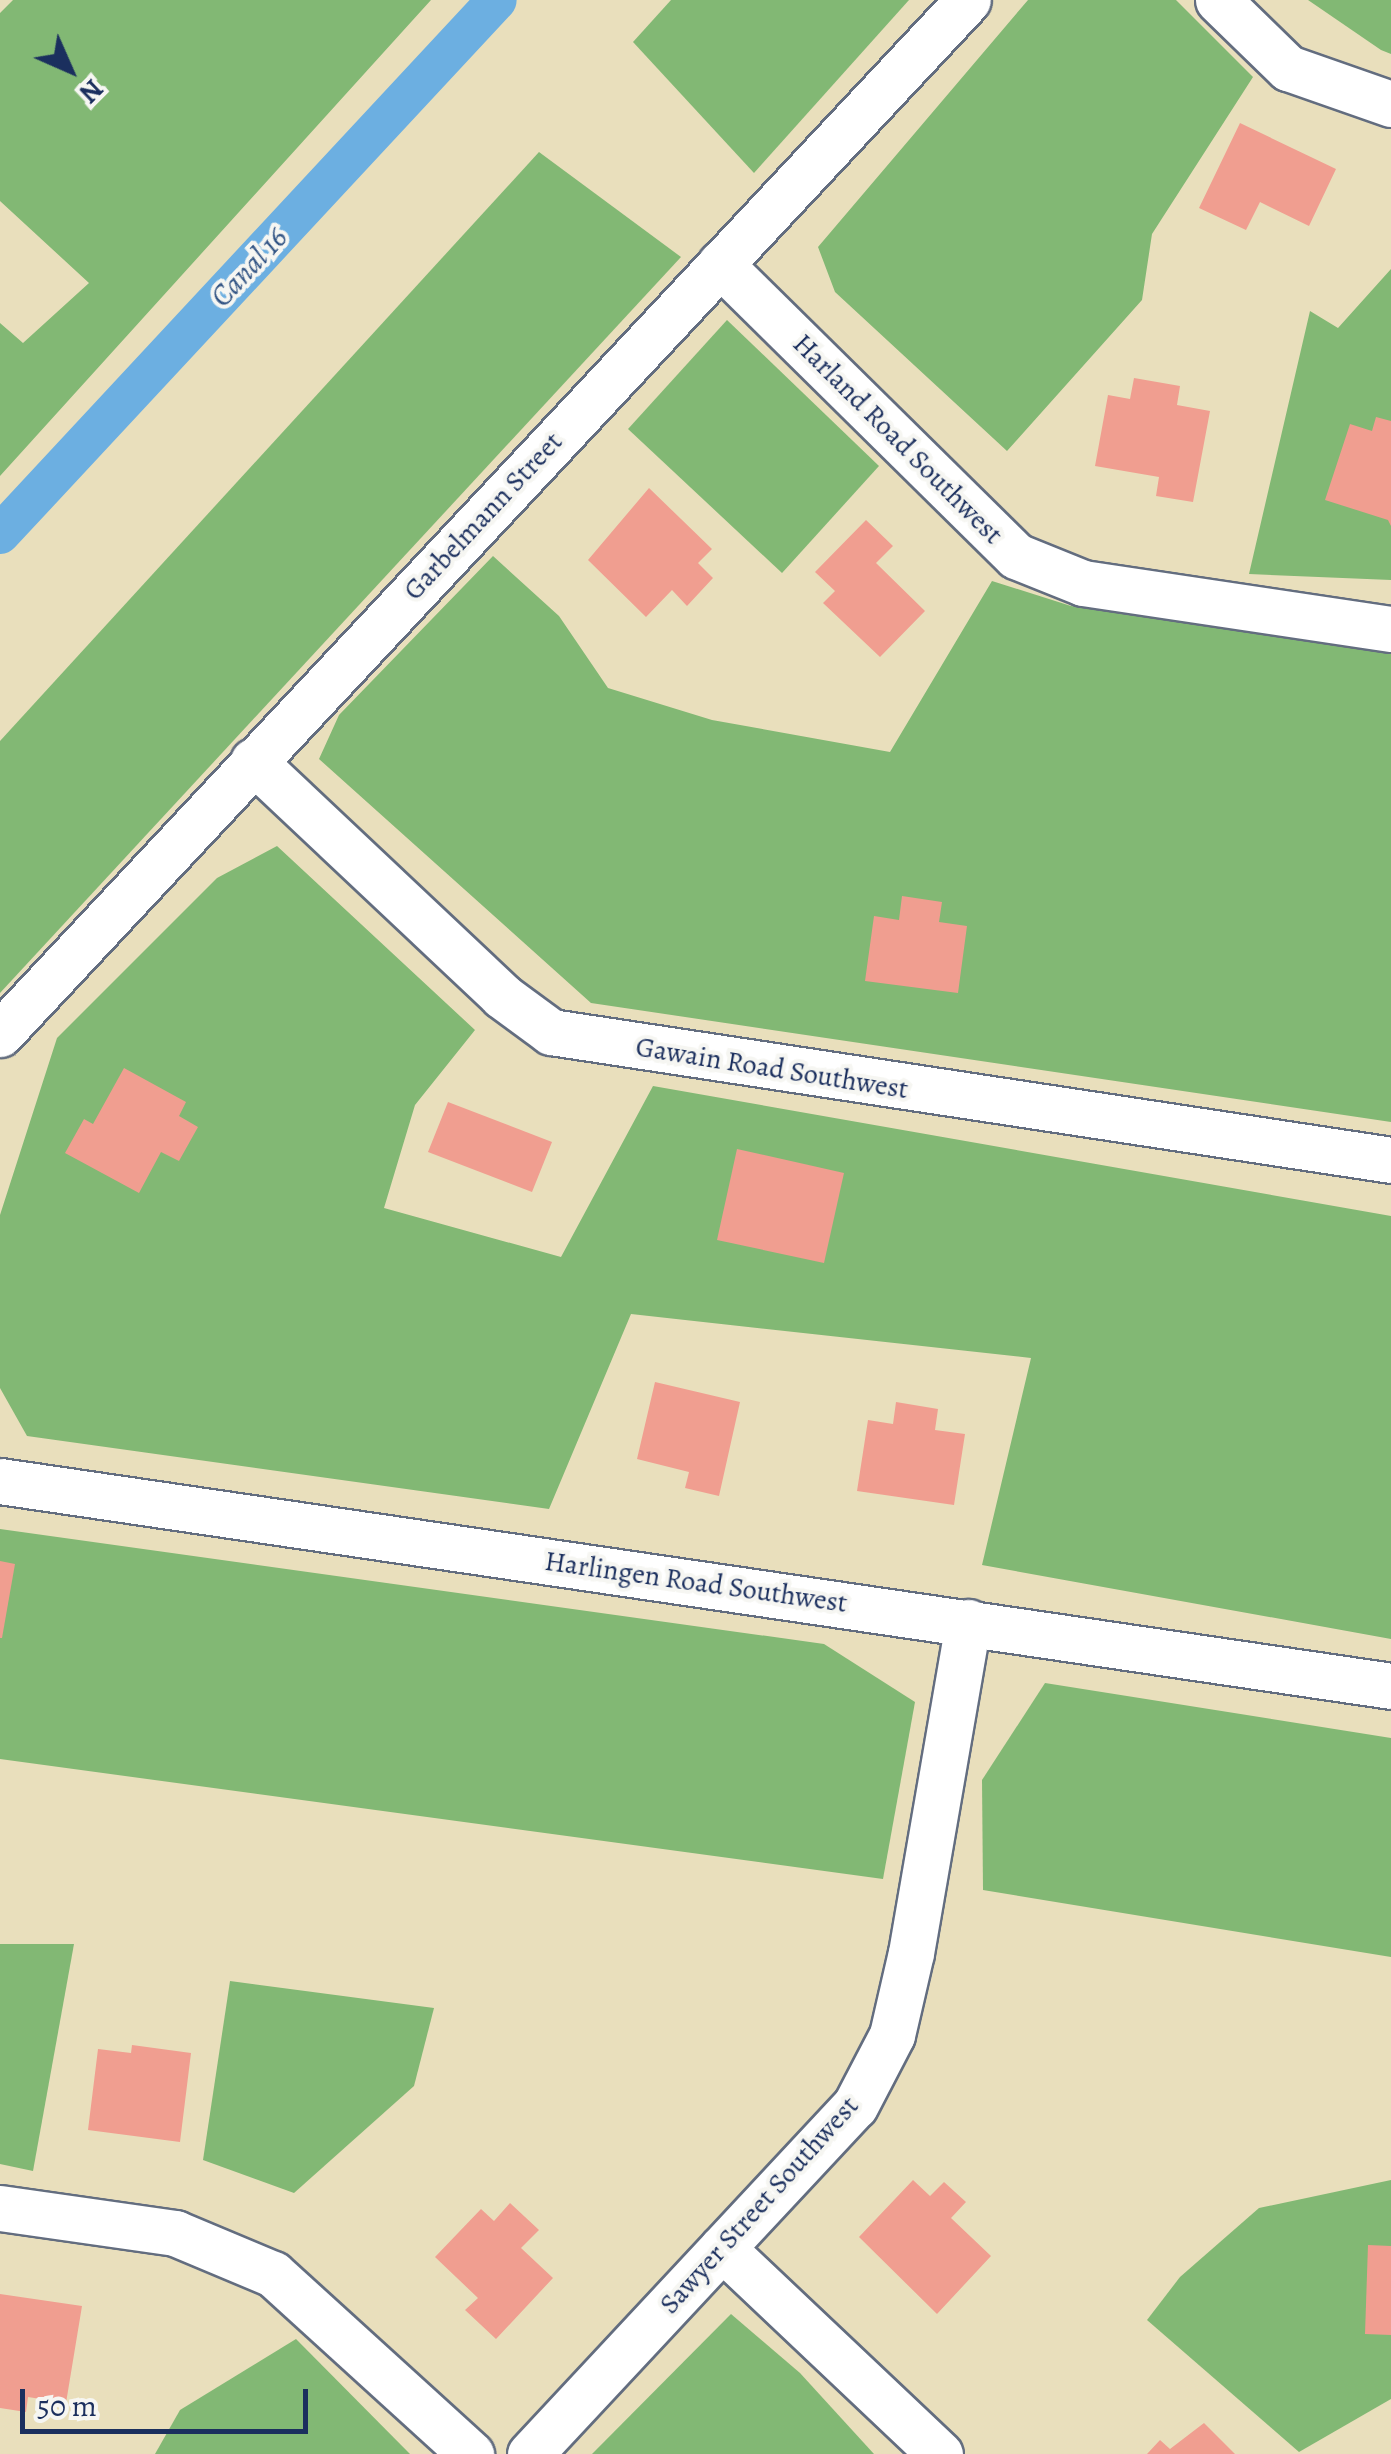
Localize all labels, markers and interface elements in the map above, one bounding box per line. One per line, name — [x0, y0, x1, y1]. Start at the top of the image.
north arrow — [20, 20, 120, 120]
text: N — [71, 71, 112, 112]
water label: Canal 16 — [203, 220, 295, 314]
street label: Harland Road Southwest — [786, 327, 1010, 551]
street label: Garbelmann Street — [397, 425, 569, 607]
street label: Gawain Road Southwest — [633, 1030, 911, 1106]
street label: Harlingen Road Southwest — [543, 1544, 849, 1620]
street label: Sawyer Street Southwest — [652, 2089, 866, 2321]
scale bar — [25, 2369, 312, 2431]
text: 50 m — [37, 2386, 97, 2426]

